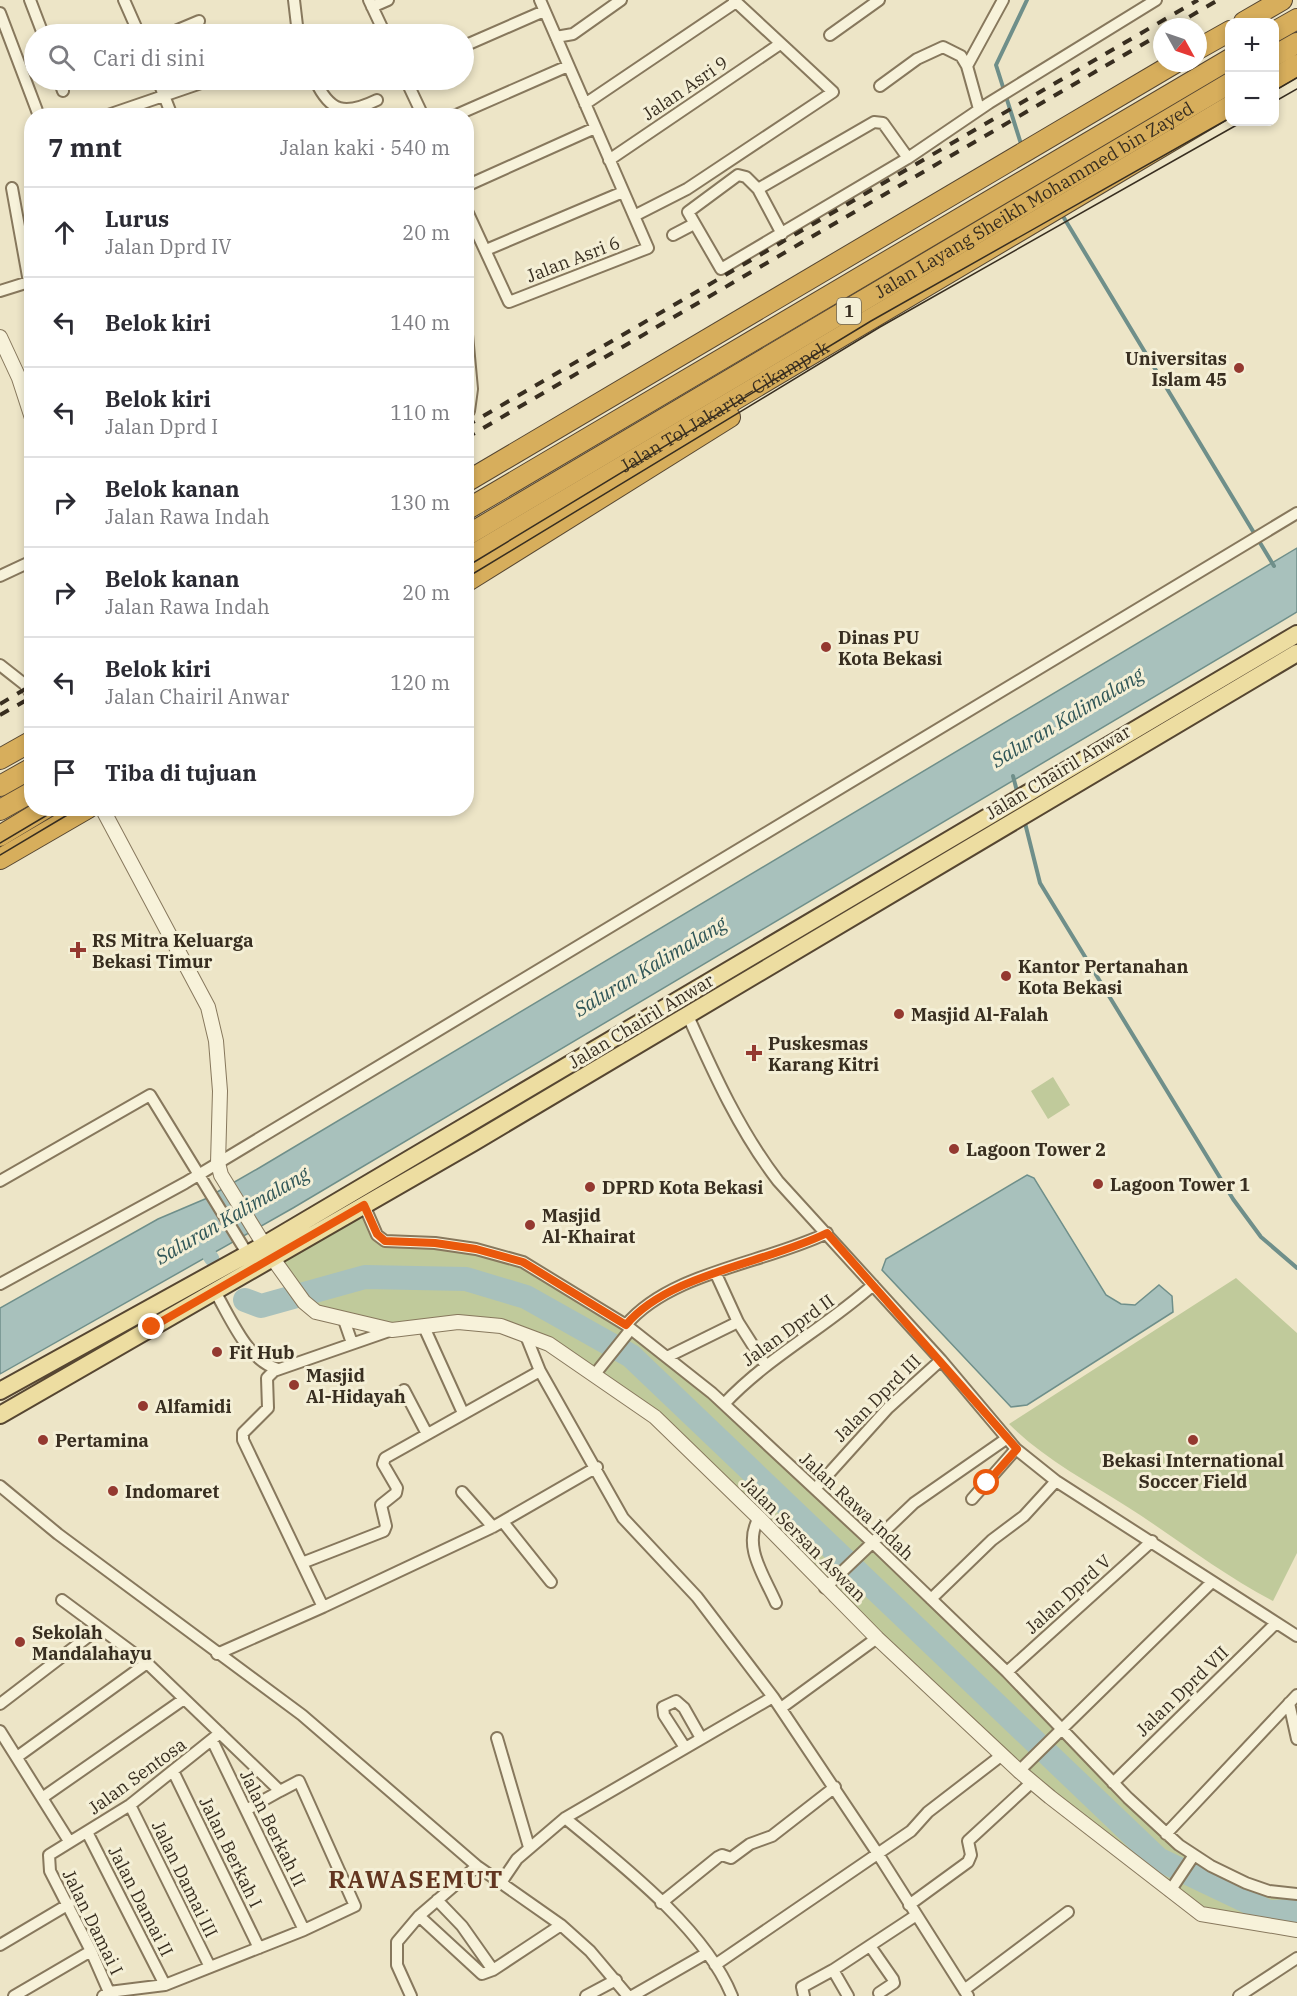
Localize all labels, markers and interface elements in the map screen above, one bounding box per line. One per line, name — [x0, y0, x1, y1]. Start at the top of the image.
north arrow — [1153, 18, 1207, 72]
map controls — [1225, 18, 1279, 126]
button: + — [1225, 18, 1279, 72]
search box — [24, 24, 474, 90]
icon: search — [45, 41, 78, 74]
text: Cari di sini — [93, 43, 205, 72]
street label: Jalan Asri 9 — [638, 51, 732, 125]
button: − — [1225, 72, 1279, 126]
street label: Jalan Layang Sheikh Mohammed bin Zayed — [870, 96, 1197, 303]
text: 7 mnt — [48, 130, 122, 164]
text: Jalan kaki · 540 m — [280, 134, 450, 161]
text: Lurus — [105, 204, 169, 233]
icon: ahead — [48, 216, 81, 249]
text: 20 m — [402, 219, 450, 246]
street label: Jalan Asri 6 — [523, 231, 623, 287]
text: Jalan Dprd IV — [105, 233, 232, 260]
road number: 1 — [837, 298, 861, 324]
icon: left — [48, 306, 81, 339]
text: Belok kiri — [105, 308, 211, 337]
text: 140 m — [390, 309, 450, 336]
street label: Jalan Tol Jakarta–Cikampek — [615, 335, 833, 477]
place label: Universitas Islam 45 — [1125, 347, 1227, 391]
marker: Universitas Islam 45 — [1232, 361, 1246, 375]
text: Belok kiri — [105, 384, 211, 413]
icon: left — [48, 396, 81, 429]
text: 110 m — [390, 399, 450, 426]
text: Jalan Dprd I — [105, 413, 218, 440]
text: Belok kanan — [105, 474, 240, 503]
icon: right — [48, 486, 81, 519]
text: 130 m — [390, 489, 450, 516]
text: Jalan Rawa Indah — [105, 503, 270, 530]
text: Belok kanan — [105, 564, 240, 593]
icon: right — [48, 576, 81, 609]
text: 20 m — [402, 579, 450, 606]
text: Jalan Rawa Indah — [105, 593, 270, 620]
place label: Dinas PU Kota Bekasi — [838, 626, 942, 670]
marker: Dinas PU Kota Bekasi — [819, 640, 833, 654]
text: Belok kiri — [105, 654, 211, 683]
water label: Saluran Kalimalang — [985, 660, 1149, 774]
icon: left — [48, 666, 81, 699]
text: 120 m — [390, 669, 450, 696]
text: Jalan Chairil Anwar — [105, 683, 289, 710]
street label: Jalan Chairil Anwar — [981, 719, 1135, 825]
icon: arrive — [48, 756, 81, 789]
text: Tiba di tujuan — [105, 758, 257, 787]
water label: Saluran Kalimalang — [568, 909, 732, 1023]
place label: RS Mitra Keluarga Bekasi Timur — [92, 929, 253, 973]
marker: RS Mitra Keluarga Bekasi Timur — [69, 941, 87, 959]
place label: Kantor Pertanahan Kota Bekasi — [1018, 955, 1188, 999]
street label: Jalan Chairil Anwar — [564, 968, 718, 1074]
marker: Kantor Pertanahan Kota Bekasi — [999, 969, 1013, 983]
place label: Masjid Al-Falah — [911, 1003, 1049, 1026]
marker: Masjid Al-Falah — [892, 1007, 906, 1021]
place label: Puskesmas Karang Kitri — [768, 1032, 879, 1076]
marker: Puskesmas Karang Kitri — [745, 1044, 763, 1062]
place label: Lagoon Tower 2 — [966, 1138, 1106, 1161]
marker: Lagoon Tower 2 — [947, 1142, 961, 1156]
water label: Saluran Kalimalang — [149, 1160, 314, 1271]
place label: Lagoon Tower 1 — [1110, 1173, 1250, 1196]
place label: DPRD Kota Bekasi — [602, 1176, 763, 1199]
marker: Lagoon Tower 1 — [1091, 1177, 1105, 1191]
marker: DPRD Kota Bekasi — [583, 1180, 597, 1194]
place label: Masjid Al-Khairat — [542, 1204, 636, 1248]
marker: Masjid Al-Khairat — [523, 1218, 537, 1232]
street label: Jalan Dprd II — [737, 1289, 839, 1371]
route end — [138, 1313, 164, 1339]
place label: Fit Hub — [229, 1341, 295, 1364]
marker: Fit Hub — [210, 1345, 224, 1359]
street label: Jalan Dprd III — [828, 1349, 926, 1447]
place label: Masjid Al-Hidayah — [306, 1364, 406, 1408]
marker: Masjid Al-Hidayah — [287, 1378, 301, 1392]
place label: Alfamidi — [155, 1395, 231, 1418]
marker: Alfamidi — [136, 1399, 150, 1413]
place label: Pertamina — [55, 1429, 149, 1452]
marker: Pertamina — [36, 1433, 50, 1447]
marker: Bekasi International Soccer Field — [1186, 1433, 1200, 1447]
street label: Jalan Rawa Indah — [795, 1447, 919, 1565]
place label: Bekasi International Soccer Field — [1102, 1449, 1284, 1493]
route start — [973, 1469, 999, 1495]
street label: Jalan Sersan Aswan — [737, 1472, 871, 1606]
place label: Indomaret — [125, 1480, 219, 1503]
marker: Indomaret — [106, 1484, 120, 1498]
street label: Jalan Dprd V — [1020, 1549, 1116, 1639]
place label: Sekolah Mandalahayu — [32, 1621, 152, 1665]
marker: Sekolah Mandalahayu — [13, 1635, 27, 1649]
street label: Jalan Dprd VII — [1131, 1641, 1233, 1741]
street label: Jalan Sentosa — [83, 1733, 191, 1819]
street label: Jalan Berkah II — [235, 1766, 311, 1890]
street label: Jalan Berkah I — [194, 1793, 268, 1911]
street label: Jalan Damai III — [147, 1817, 223, 1941]
street label: Jalan Damai II — [103, 1842, 179, 1960]
district label: RAWASEMUT — [328, 1863, 504, 1895]
street label: Jalan Damai I — [58, 1866, 128, 1978]

